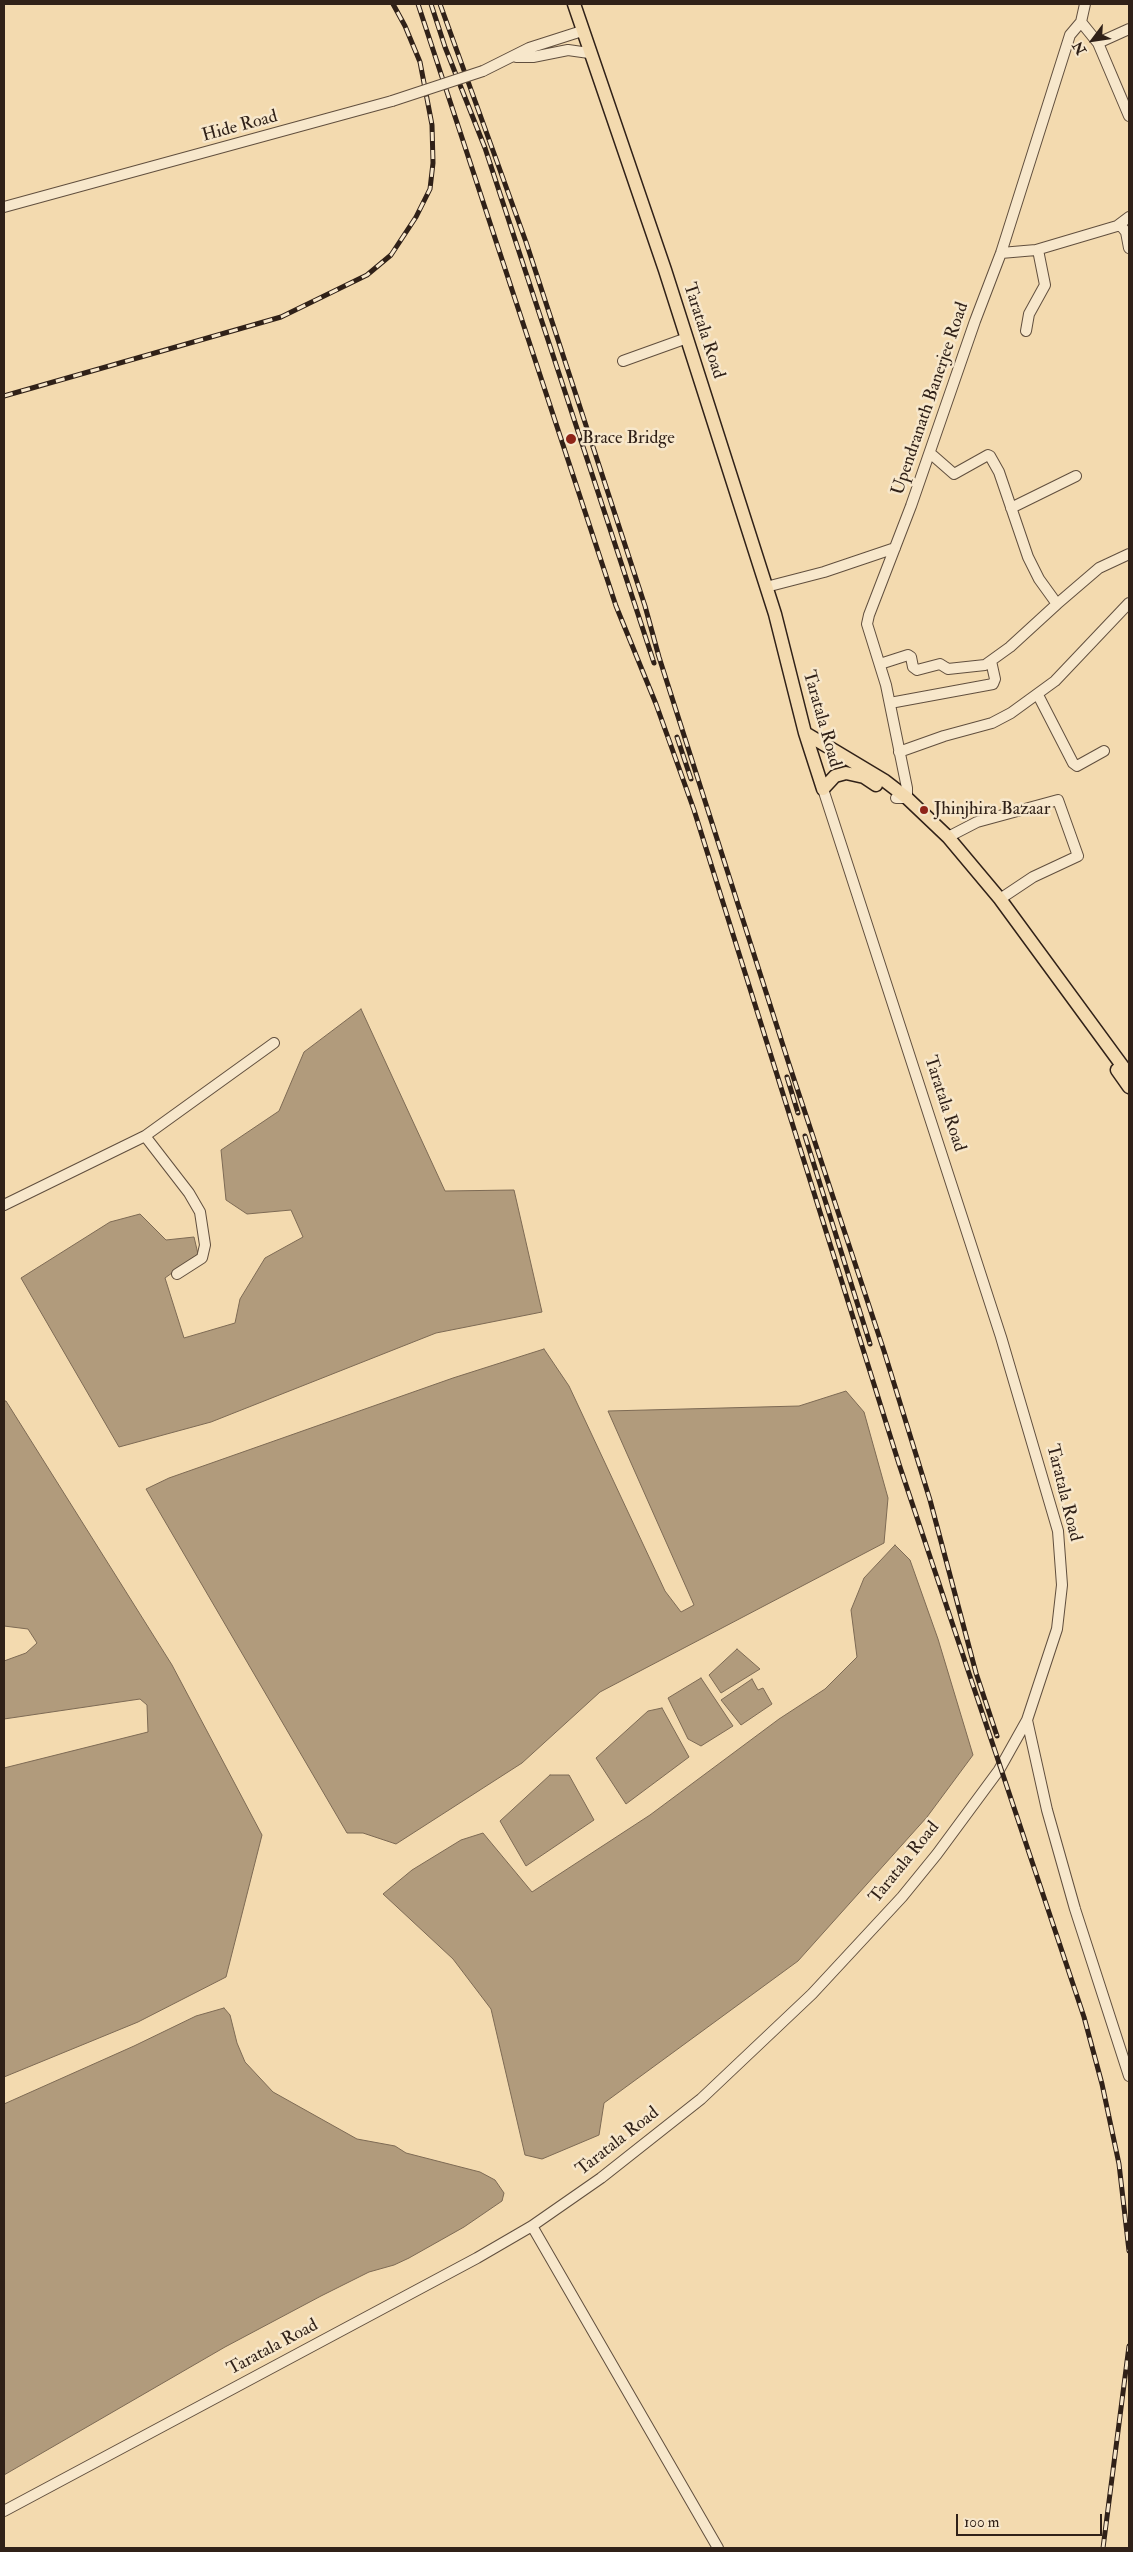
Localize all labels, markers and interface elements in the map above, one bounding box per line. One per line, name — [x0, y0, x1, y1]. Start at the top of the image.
north arrow — [1068, 15, 1118, 65]
text: N — [1069, 38, 1090, 58]
street label: Hide Road — [200, 107, 280, 147]
street label: Taratala Road — [677, 280, 729, 382]
street label: Upendranath Banerjee Road — [888, 300, 974, 498]
place label: Brace Bridge — [582, 428, 675, 450]
marker: Brace Bridge — [564, 432, 578, 446]
street label: Taratala Road — [797, 668, 845, 770]
place label: Jhinjhira Bazaar — [934, 799, 1050, 821]
marker: Jhinjhira Bazaar — [918, 804, 930, 816]
street label: Taratala Road — [918, 1053, 970, 1155]
street label: Taratala Road — [1040, 1442, 1086, 1544]
street label: Taratala Road — [865, 1818, 945, 1908]
street label: Taratala Road — [572, 2103, 664, 2181]
street label: Taratala Road — [224, 2315, 322, 2381]
scale bar — [958, 2504, 1104, 2536]
text: 100 m — [964, 2513, 999, 2532]

